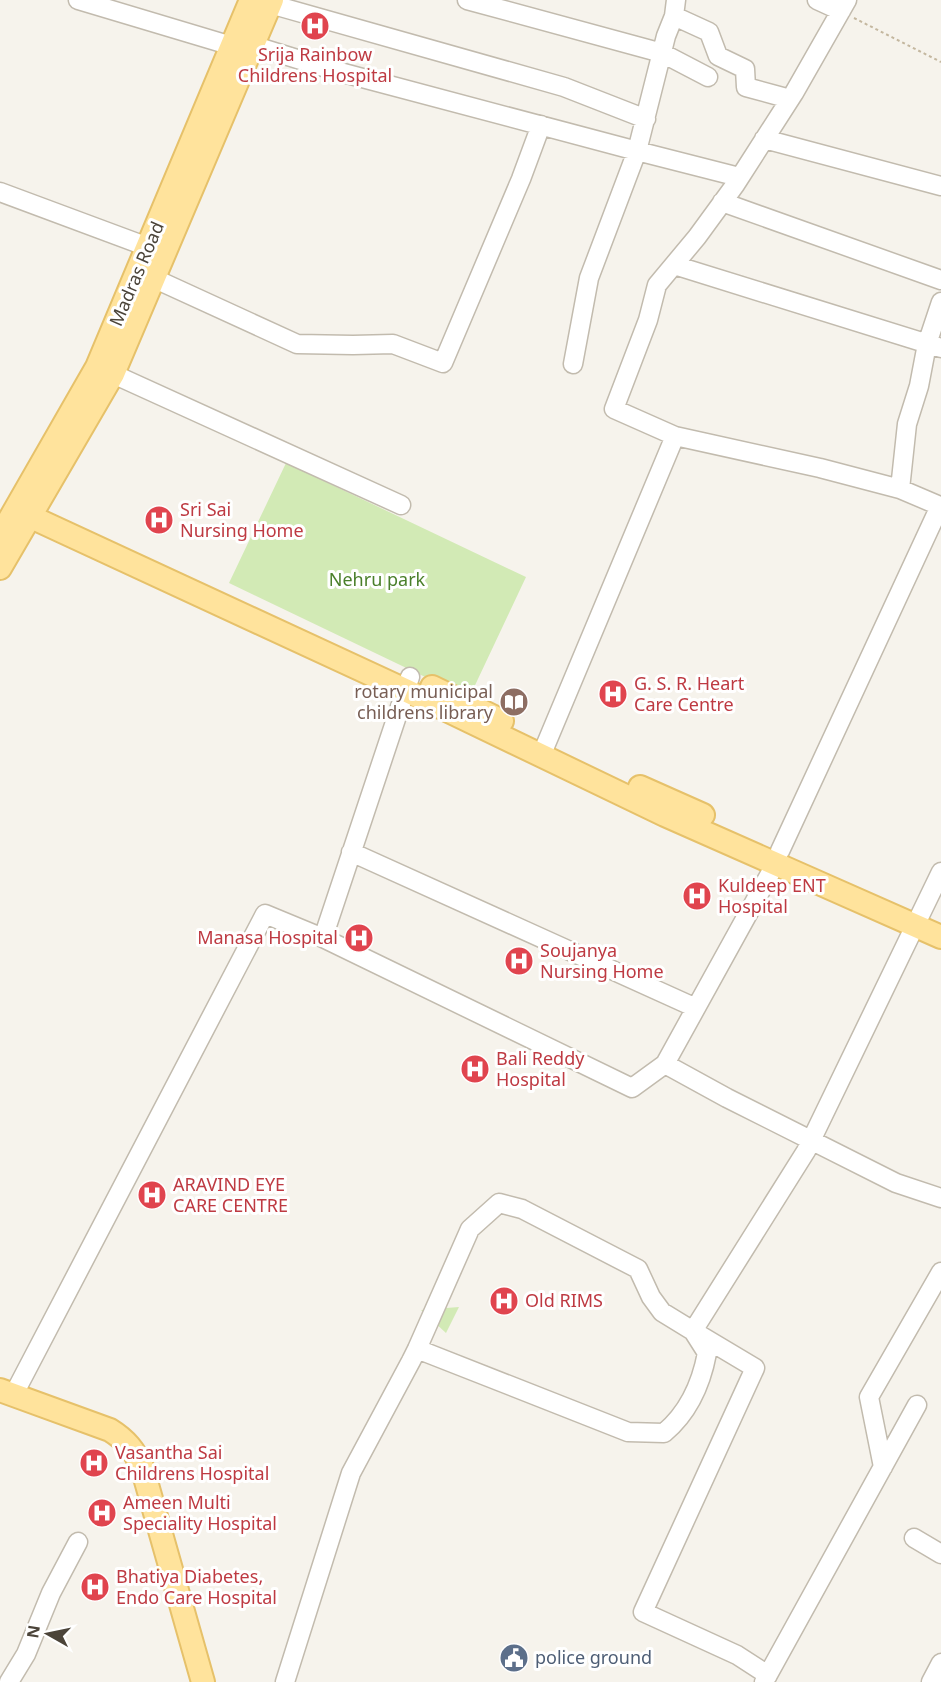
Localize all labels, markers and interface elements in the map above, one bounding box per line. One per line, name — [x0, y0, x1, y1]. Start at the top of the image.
hospital icon: Srija Rainbow Childrens Hospital — [299, 10, 331, 42]
place label: Srija Rainbow Childrens Hospital — [238, 42, 392, 87]
street label: Madras Road — [103, 218, 169, 329]
place label: Sri Sai Nursing Home — [180, 497, 304, 542]
hospital icon: Sri Sai Nursing Home — [143, 504, 175, 536]
park label: Nehru park — [329, 567, 426, 591]
place label: G. S. R. Heart Care Centre — [634, 671, 745, 716]
hospital icon: G. S. R. Heart Care Centre — [597, 678, 629, 710]
place label: rotary municipal childrens library — [354, 679, 494, 724]
library icon: rotary municipal childrens library — [498, 686, 530, 718]
place label: Kuldeep ENT Hospital — [718, 873, 826, 918]
hospital icon: Kuldeep ENT Hospital — [681, 880, 713, 912]
hospital icon: Manasa Hospital — [343, 922, 375, 954]
place label: Manasa Hospital — [197, 925, 338, 949]
place label: Soujanya Nursing Home — [540, 938, 664, 983]
hospital icon: Soujanya Nursing Home — [503, 945, 535, 977]
place label: Bali Reddy Hospital — [496, 1046, 585, 1091]
hospital icon: Bali Reddy Hospital — [459, 1053, 491, 1085]
place label: ARAVIND EYE CARE CENTRE — [173, 1172, 288, 1217]
hospital icon: ARAVIND EYE CARE CENTRE — [136, 1179, 168, 1211]
hospital icon: Old RIMS — [488, 1285, 520, 1317]
place label: Old RIMS — [525, 1288, 603, 1312]
place label: Vasantha Sai Childrens Hospital — [115, 1440, 269, 1485]
hospital icon: Vasantha Sai Childrens Hospital — [78, 1447, 110, 1479]
place label: Ameen Multi Speciality Hospital — [123, 1490, 277, 1535]
hospital icon: Ameen Multi Speciality Hospital — [86, 1497, 118, 1529]
place label: Bhatiya Diabetes, Endo Care Hospital — [116, 1564, 277, 1609]
hospital icon: Bhatiya Diabetes, Endo Care Hospital — [79, 1571, 111, 1603]
north arrow — [18, 1604, 78, 1664]
text: N — [21, 1624, 45, 1640]
public building icon: police ground — [498, 1642, 530, 1674]
place label: police ground — [535, 1645, 652, 1669]

